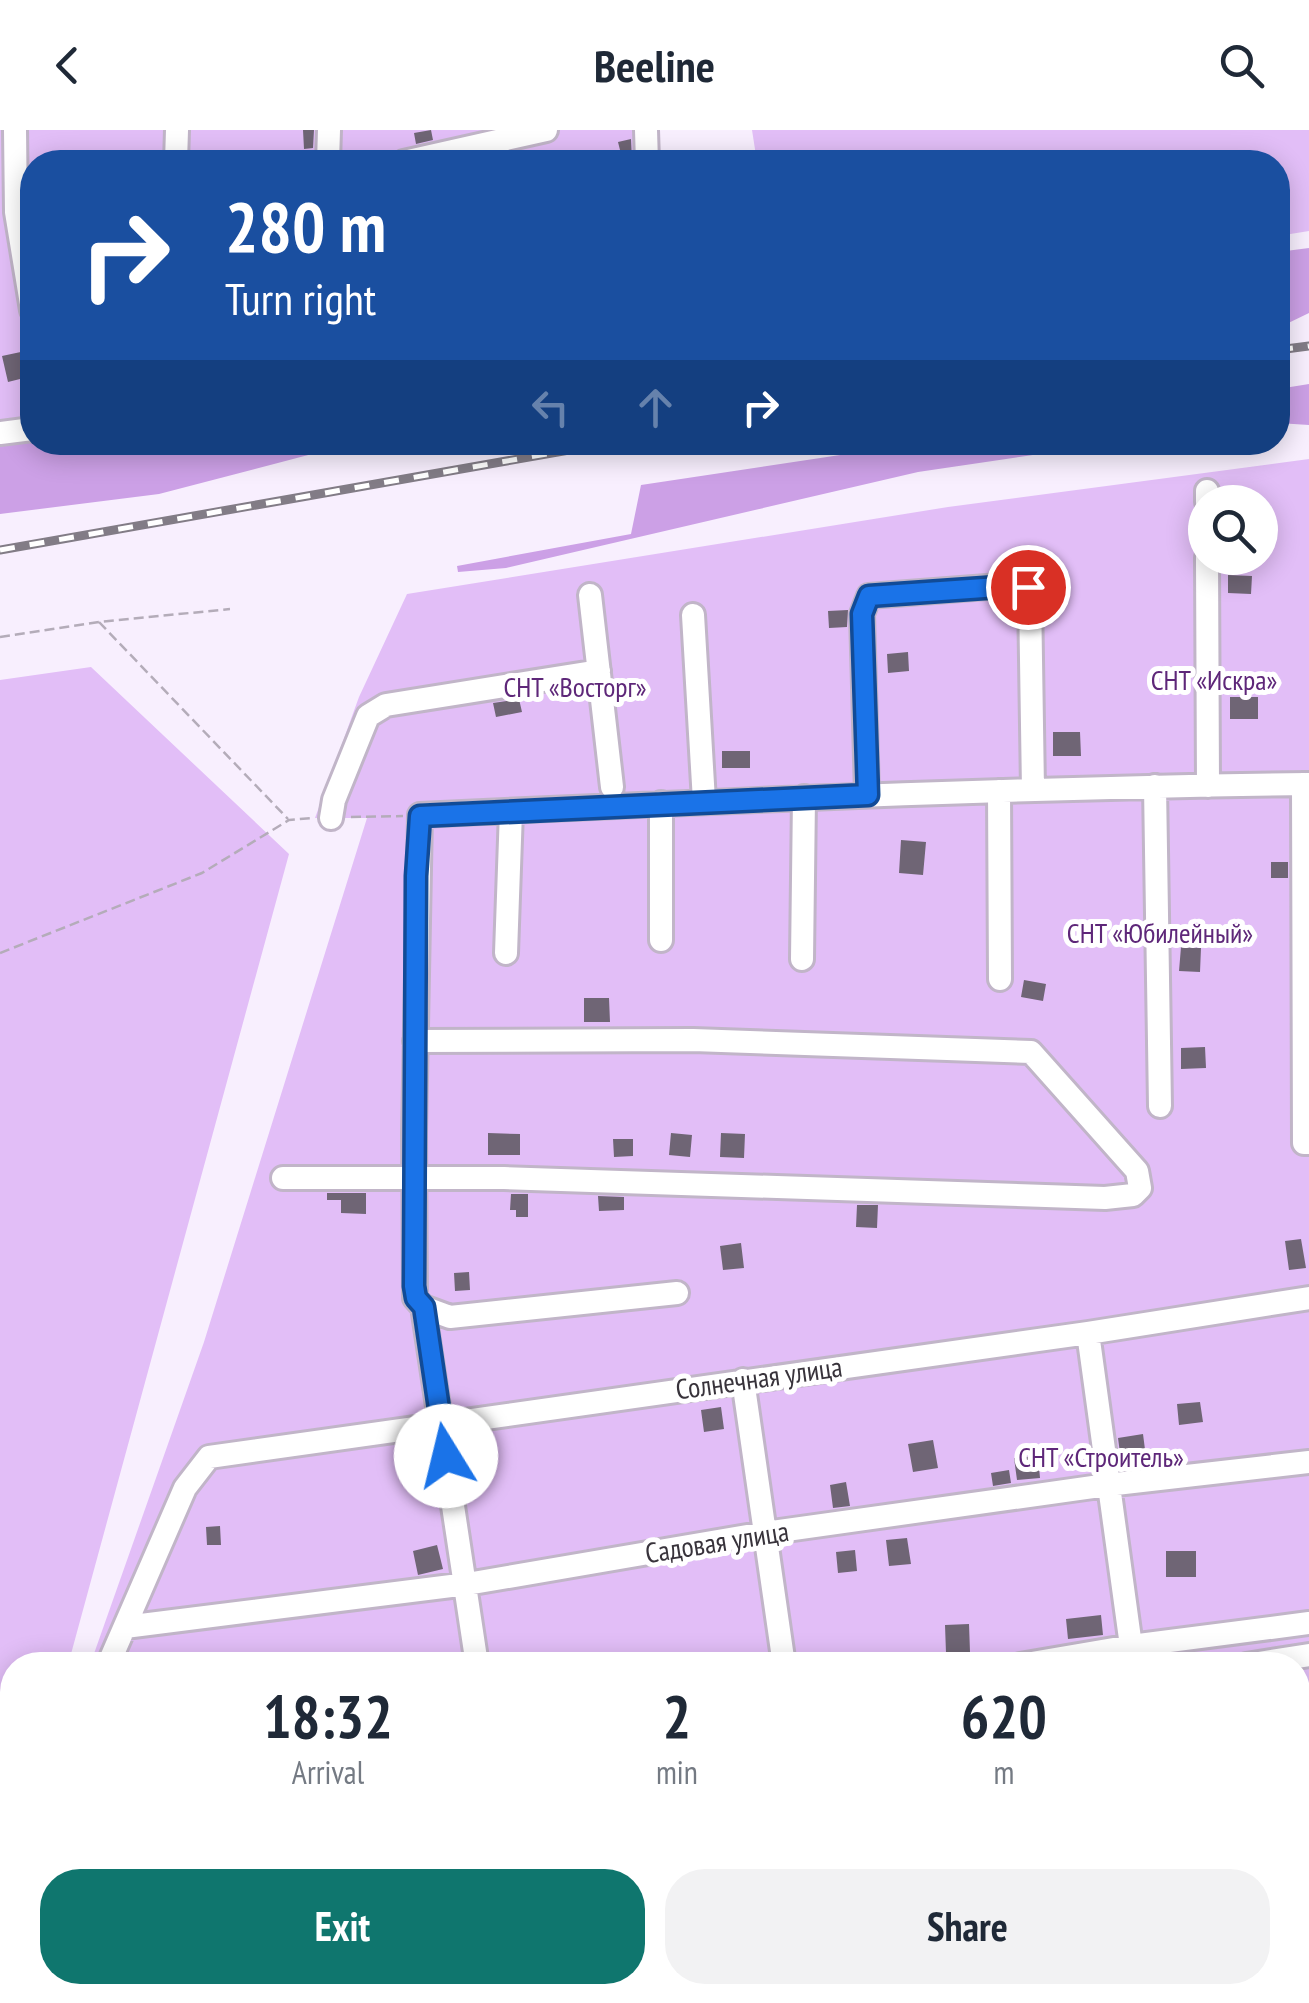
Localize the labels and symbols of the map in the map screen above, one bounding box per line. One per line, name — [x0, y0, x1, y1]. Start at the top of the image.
pin — [986, 545, 1071, 630]
park label: СНТ «Искра» — [1151, 661, 1277, 698]
park label: СНТ «Восторг» — [503, 668, 647, 705]
park label: СНТ «Юбилейный» — [1067, 914, 1253, 951]
street label: Солнечная улица — [673, 1348, 845, 1407]
position arrow — [394, 1404, 498, 1508]
park label: СНТ «Строитель» — [1018, 1438, 1184, 1475]
street label: Садовая улица — [642, 1512, 791, 1571]

